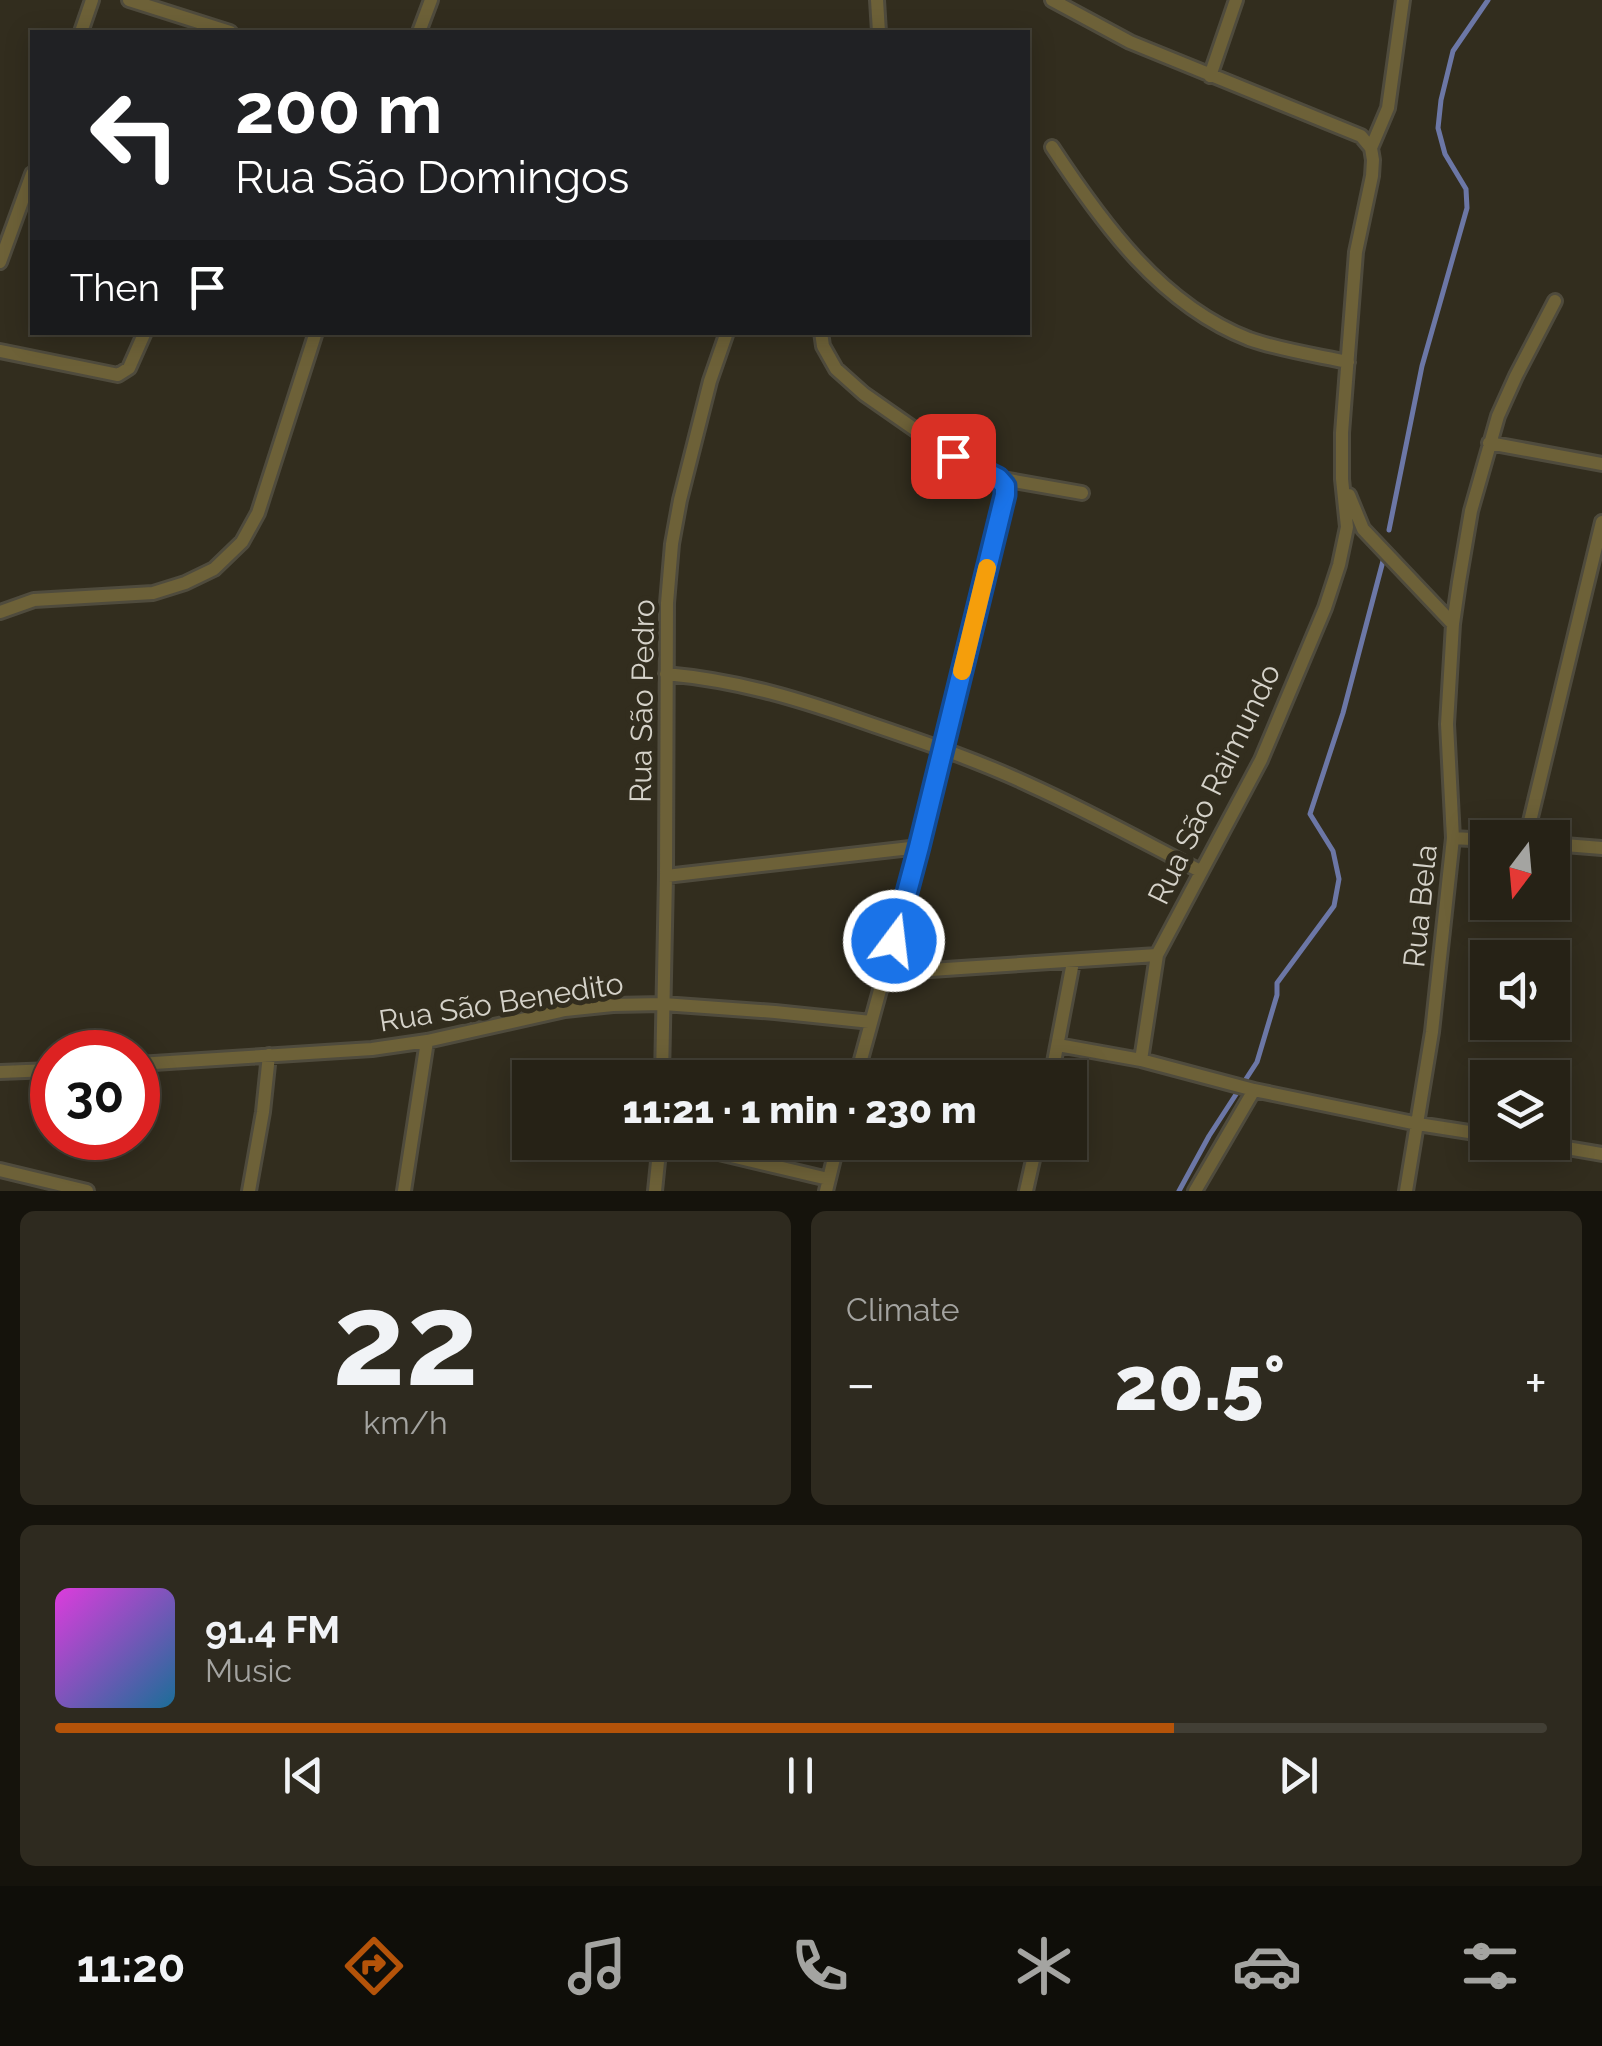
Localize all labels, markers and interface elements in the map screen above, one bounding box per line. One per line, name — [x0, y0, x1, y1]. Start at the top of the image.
text: 200 m — [235, 67, 442, 149]
icon: left — [70, 70, 200, 200]
text: Rua São Domingos — [235, 151, 630, 204]
icon: arrive — [180, 260, 235, 315]
text: Then — [70, 265, 160, 310]
pin — [911, 414, 996, 499]
icon: arrive — [926, 429, 981, 484]
street label: Rua São Pedro — [623, 599, 661, 803]
street label: Rua São Raimundo — [1141, 658, 1287, 910]
north arrow — [1470, 820, 1570, 920]
map controls — [1470, 820, 1570, 1160]
street label: Rua Bela — [1396, 843, 1444, 969]
position arrow — [842, 889, 946, 993]
button: sound — [1470, 940, 1570, 1040]
street label: Rua São Benedito — [376, 965, 626, 1039]
speed limit sign: 30 — [30, 1030, 160, 1160]
button: layers — [1470, 1060, 1570, 1160]
text: 11:21 · 1 min · 230 m — [622, 1087, 977, 1132]
text: 22 — [332, 1263, 479, 1415]
text: Climate — [846, 1291, 960, 1328]
text: 20.5° — [1114, 1339, 1286, 1428]
text: − — [846, 1351, 876, 1416]
text: + — [1524, 1351, 1547, 1416]
text: km/h — [363, 1404, 448, 1441]
text: 91.4 FM — [205, 1607, 340, 1652]
text: Music — [205, 1652, 292, 1689]
icon: previous — [276, 1748, 331, 1803]
icon: pause — [773, 1748, 828, 1803]
icon: next — [1271, 1748, 1326, 1803]
icon: directions — [339, 1931, 409, 2001]
icon: music — [562, 1931, 632, 2001]
icon: phone — [785, 1931, 855, 2001]
icon: climate — [1009, 1931, 1079, 2001]
icon: car — [1232, 1931, 1302, 2001]
icon: filters — [1455, 1931, 1525, 2001]
text: 11:20 — [77, 1940, 185, 1993]

